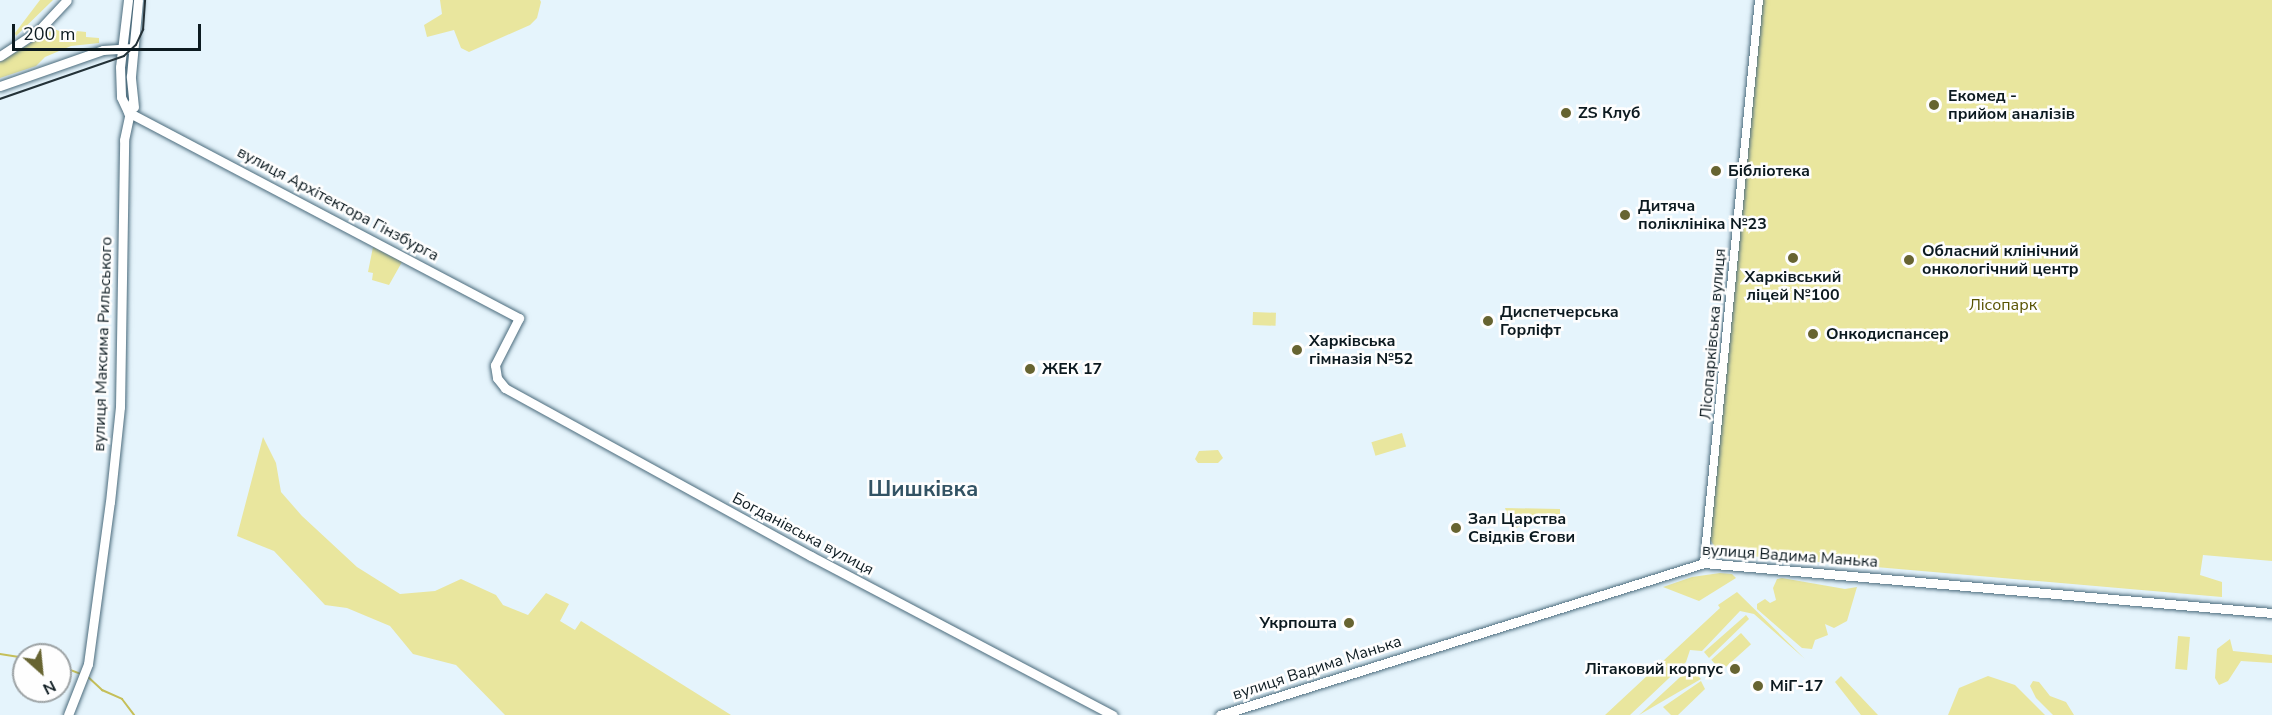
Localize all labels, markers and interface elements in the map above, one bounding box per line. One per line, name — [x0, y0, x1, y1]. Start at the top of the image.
scale bar — [15, 12, 204, 50]
text: 200 m — [23, 22, 75, 46]
place label: Екомед - прийом аналізів — [1948, 86, 2075, 124]
marker: Екомед - прийом аналізів — [1925, 96, 1943, 114]
place label: ZS Клуб — [1578, 103, 1640, 123]
marker: ZS Клуб — [1559, 106, 1573, 120]
street label: вулиця Архітектора Гінзбурга — [234, 143, 442, 265]
place label: Бібліотека — [1728, 161, 1810, 181]
marker: Бібліотека — [1709, 164, 1723, 178]
place label: Дитяча поліклініка №23 — [1638, 196, 1767, 234]
marker: Дитяча поліклініка №23 — [1616, 206, 1634, 224]
street label: вулиця Максима Рильського — [90, 236, 116, 452]
place label: Обласний клінічний онкологічний центр — [1922, 241, 2079, 279]
street label: Лісопарківська вулиця — [1696, 248, 1730, 420]
marker: Харківський ліцей №100 — [1786, 251, 1800, 265]
marker: Обласний клінічний онкологічний центр — [1900, 251, 1918, 269]
place label: Харківський ліцей №100 — [1745, 267, 1841, 305]
park label: Лісопарк — [1969, 295, 2037, 315]
place label: Диспетчерська Горліфт — [1500, 302, 1619, 340]
marker: Диспетчерська Горліфт — [1481, 314, 1495, 328]
place label: Онкодиспансер — [1826, 324, 1949, 344]
marker: Онкодиспансер — [1804, 325, 1822, 343]
place label: Харківська гімназія №52 — [1309, 331, 1413, 369]
marker: Харківська гімназія №52 — [1290, 343, 1304, 357]
place label: ЖЕК 17 — [1042, 359, 1102, 379]
marker: ЖЕК 17 — [1023, 362, 1037, 376]
district label: Шишківка — [868, 477, 978, 503]
street label: Богданівська вулиця — [729, 489, 877, 579]
place label: Зал Царства Свідків Єгови — [1468, 509, 1575, 547]
marker: Зал Царства Свідків Єгови — [1449, 521, 1463, 535]
street label: вулиця Вадима Манька — [1701, 540, 1879, 572]
place label: Укрпошта — [1259, 613, 1337, 633]
marker: Укрпошта — [1342, 616, 1356, 630]
street label: вулиця Вадима Манька — [1230, 632, 1404, 704]
north arrow — [12, 643, 72, 703]
place label: Літаковий корпус — [1585, 659, 1723, 679]
marker: Літаковий корпус — [1728, 662, 1742, 676]
text: N — [39, 675, 60, 700]
place label: МіГ-17 — [1770, 676, 1823, 696]
marker: МіГ-17 — [1751, 679, 1765, 693]

